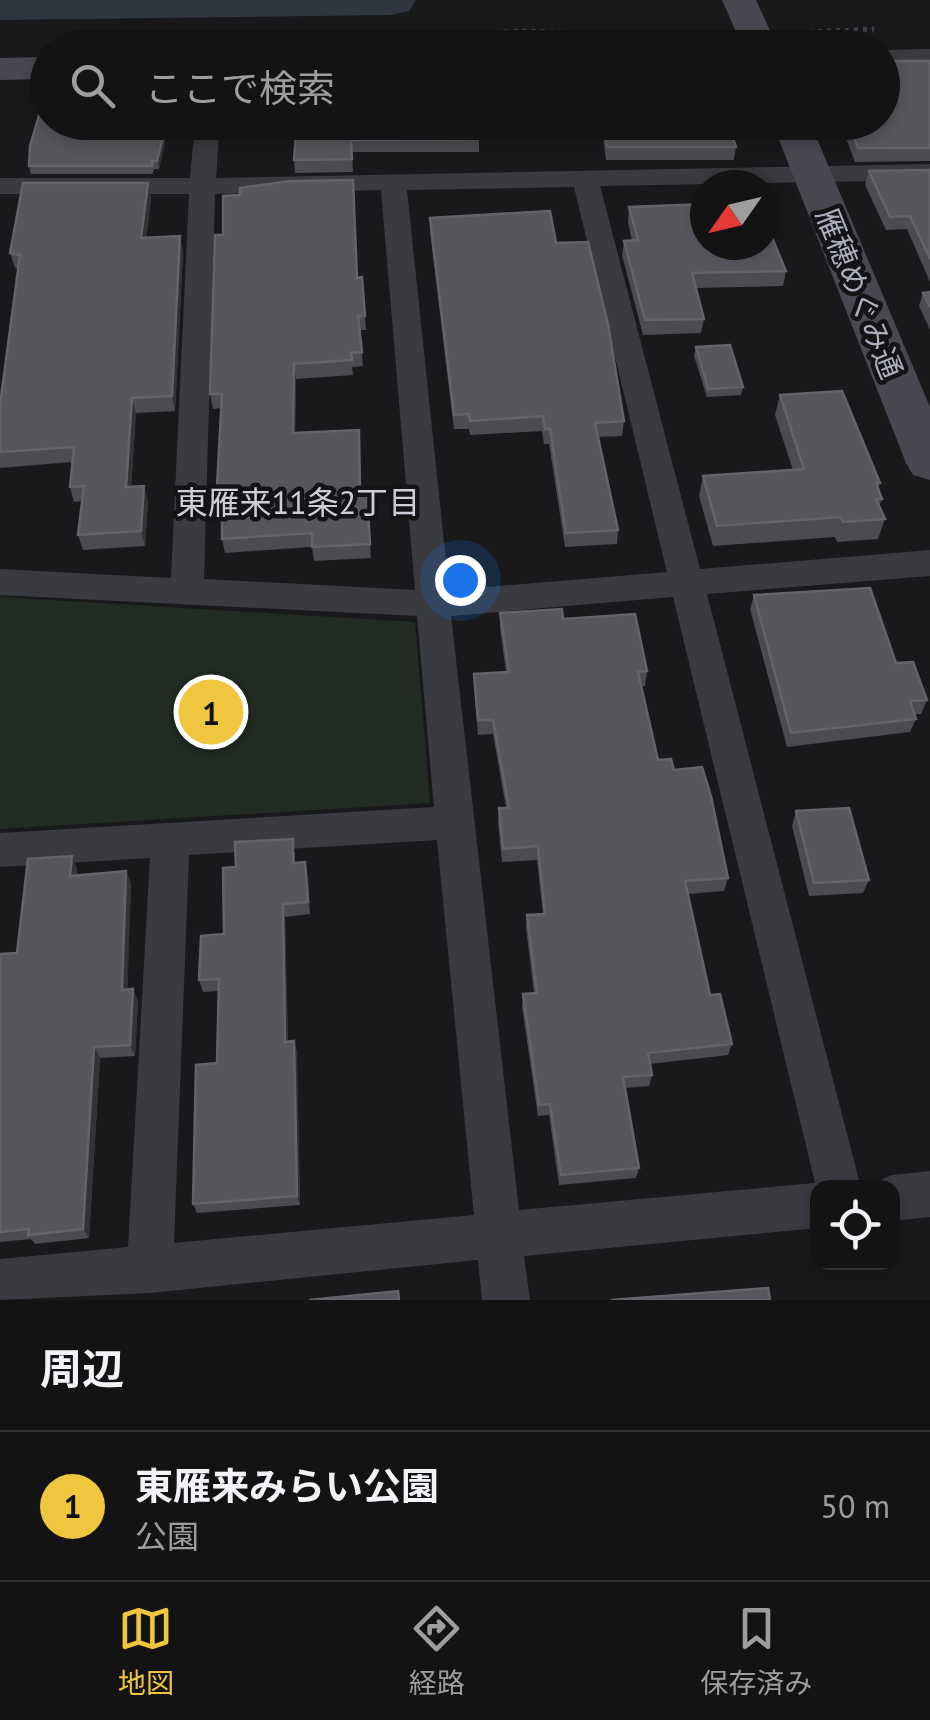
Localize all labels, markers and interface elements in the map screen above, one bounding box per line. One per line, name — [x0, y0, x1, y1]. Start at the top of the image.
search box — [30, 30, 900, 140]
icon: search — [65, 58, 120, 113]
text: ここで検索 — [145, 63, 335, 112]
north arrow — [690, 170, 780, 260]
street label: 雁穂めぐみ通 — [808, 202, 912, 384]
district label: 東雁来11条2丁目 — [176, 481, 420, 523]
your location — [435, 555, 486, 606]
pin: 1 — [178, 674, 244, 750]
map controls — [810, 1180, 900, 1270]
button: locate — [810, 1180, 900, 1270]
text: 周辺 — [40, 1341, 124, 1396]
text: 東雁来みらい公園 — [135, 1461, 439, 1510]
text: 1 — [63, 1485, 82, 1527]
text: 50 m — [821, 1485, 890, 1527]
text: 公園 — [135, 1515, 199, 1557]
tab: 地図 — [118, 1601, 174, 1701]
tab: 経路 — [409, 1601, 465, 1701]
tab: 保存済み — [700, 1601, 812, 1701]

